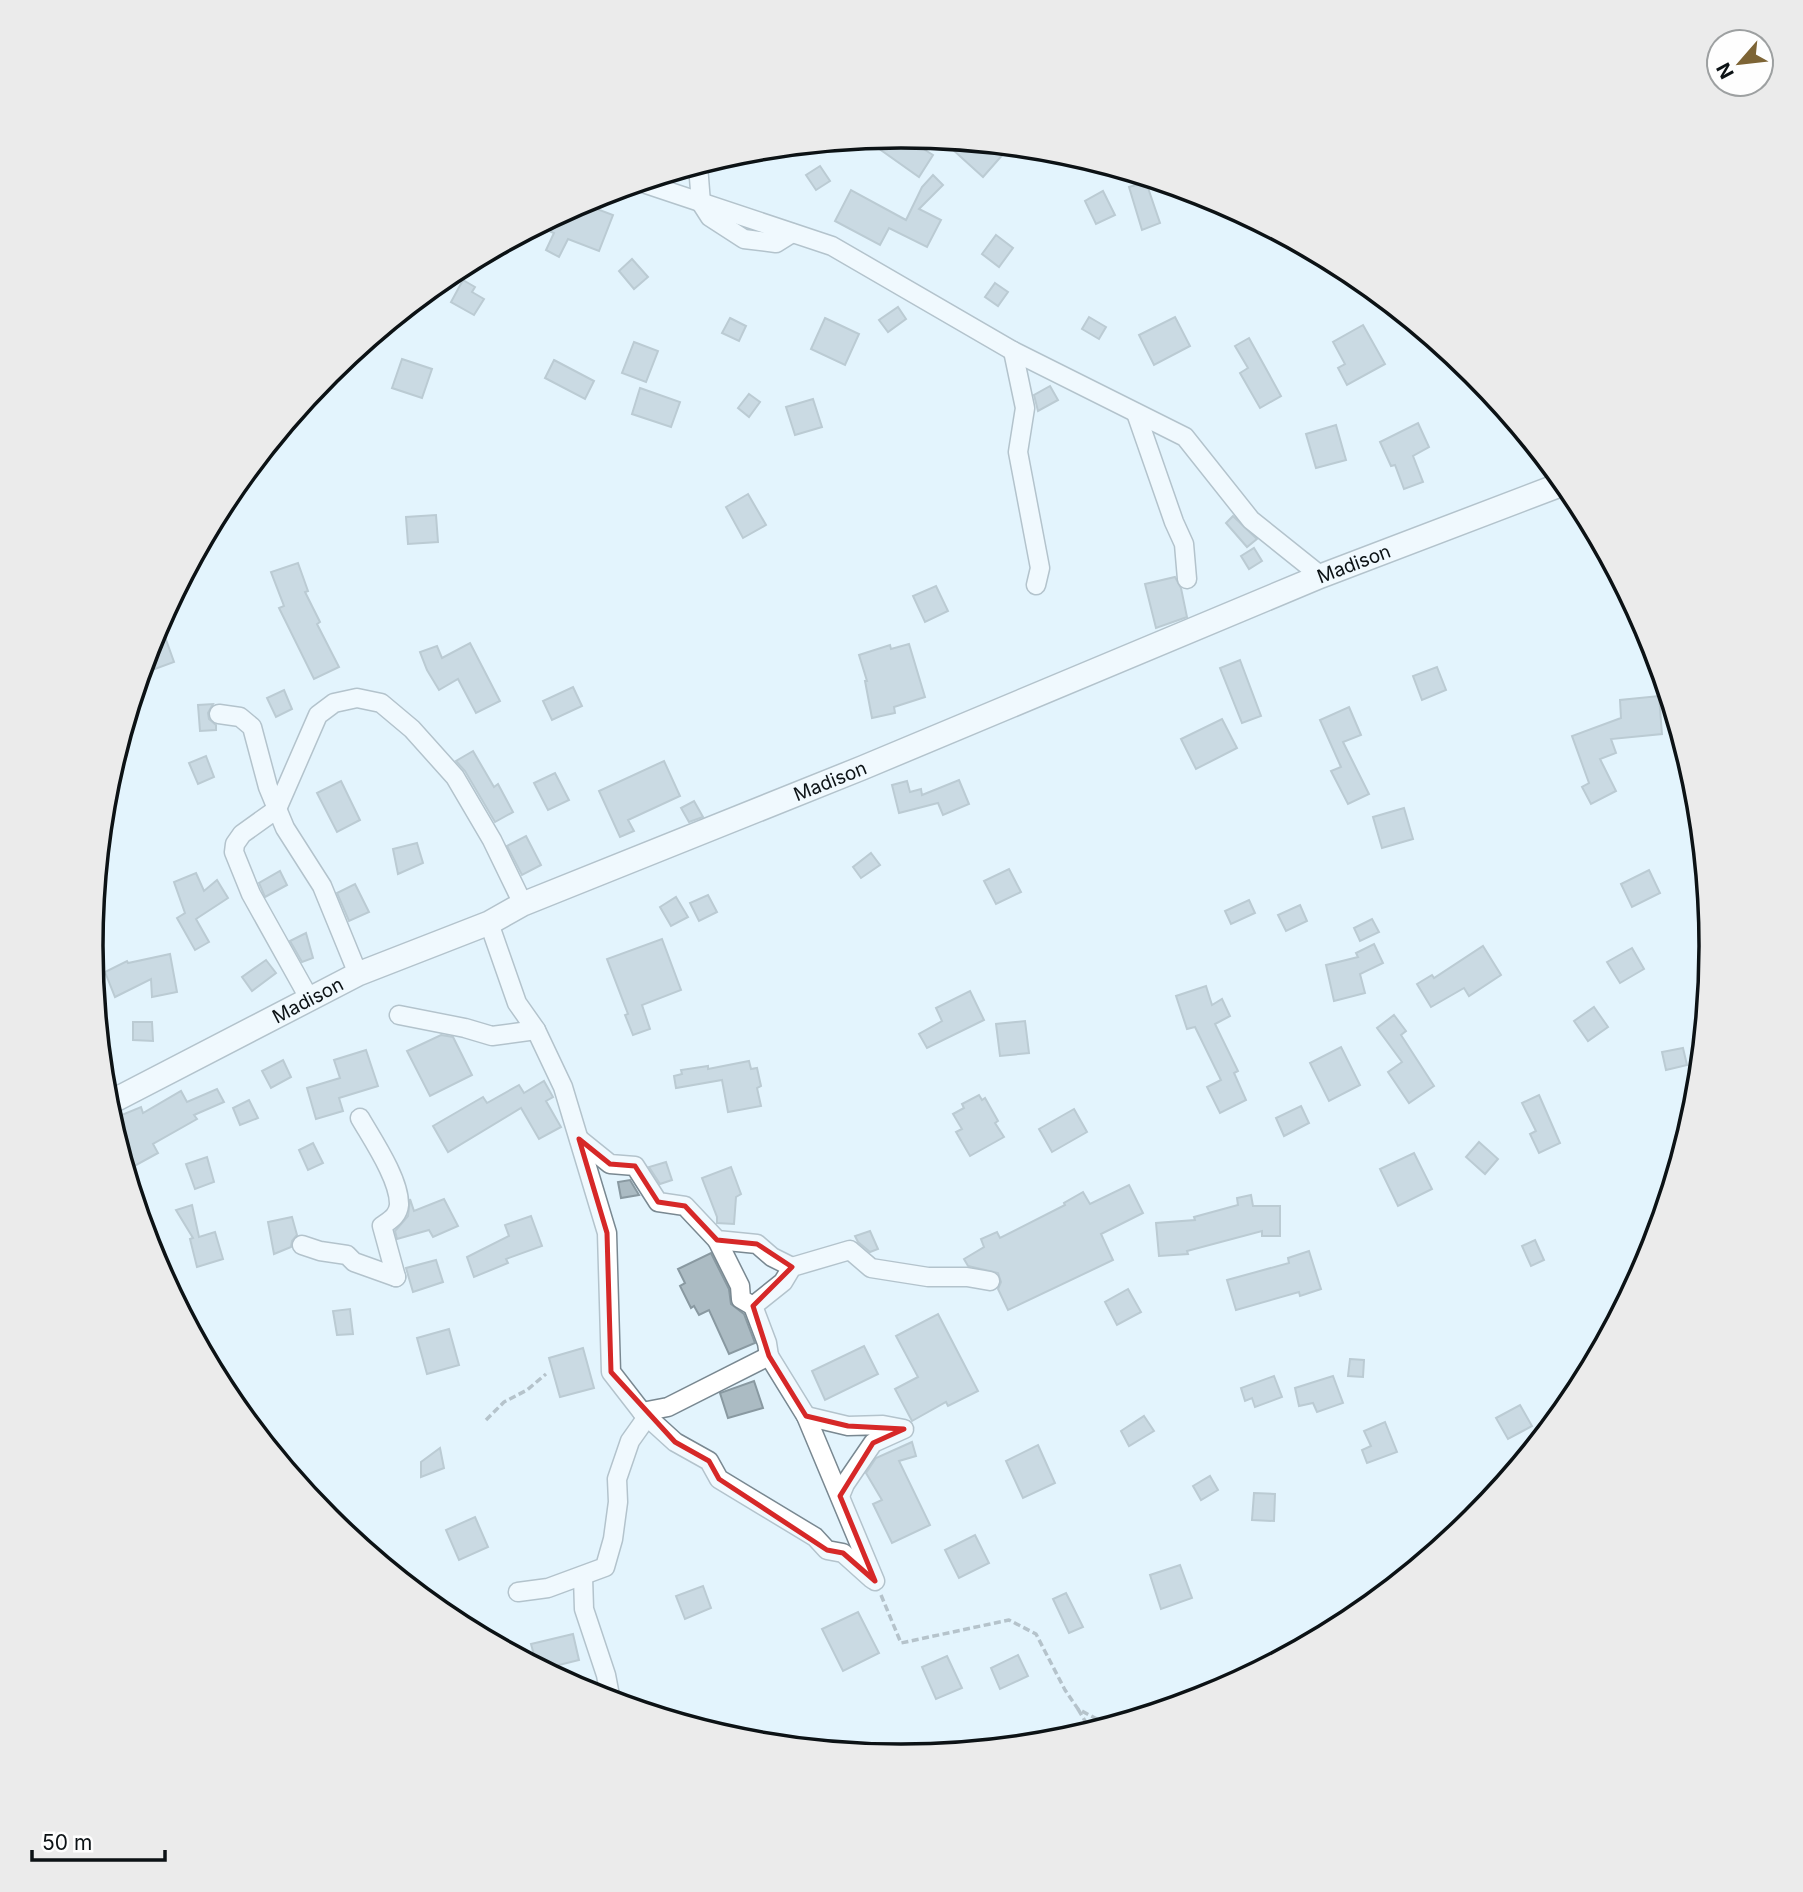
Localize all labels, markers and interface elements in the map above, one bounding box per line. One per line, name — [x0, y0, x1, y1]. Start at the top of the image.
north arrow — [1705, 28, 1775, 98]
text: N — [1712, 59, 1739, 83]
street label: Madison — [1314, 540, 1394, 588]
street label: Madison — [790, 756, 870, 806]
street label: Madison — [269, 973, 347, 1028]
scale bar — [32, 1818, 164, 1862]
text: 50 m — [42, 1830, 92, 1855]

